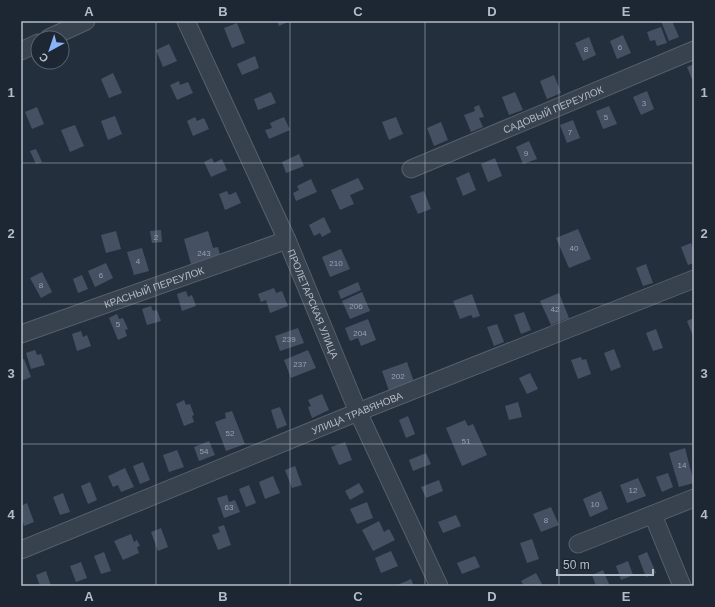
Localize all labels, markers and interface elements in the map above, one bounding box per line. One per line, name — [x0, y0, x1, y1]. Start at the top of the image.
text: A — [84, 4, 94, 19]
text: B — [218, 4, 228, 19]
text: C — [353, 4, 363, 19]
text: D — [487, 4, 497, 19]
text: E — [622, 4, 631, 19]
north arrow — [30, 30, 70, 70]
house number: 6 — [618, 43, 623, 52]
house number: 8 — [584, 45, 589, 54]
text: С — [37, 50, 50, 65]
street label: САДОВЫЙ ПЕРЕУЛОК — [501, 83, 605, 135]
text: 1 — [7, 85, 15, 100]
text: 1 — [700, 85, 708, 100]
house number: 3 — [642, 99, 647, 108]
house number: 5 — [604, 113, 609, 122]
house number: 7 — [568, 128, 573, 137]
house number: 9 — [524, 149, 529, 158]
text: 2 — [7, 226, 15, 241]
text: 2 — [700, 226, 708, 241]
house number: 2 — [154, 233, 159, 242]
house number: 40 — [570, 244, 579, 253]
street label: ПРОЛЕТАРСКАЯ УЛИЦА — [286, 247, 341, 360]
house number: 243 — [197, 249, 211, 258]
house number: 4 — [136, 257, 141, 266]
house number: 210 — [329, 259, 343, 268]
street label: КРАСНЫЙ ПЕРЕУЛОК — [103, 264, 205, 310]
house number: 6 — [99, 271, 104, 280]
house number: 8 — [39, 281, 44, 290]
house number: 206 — [349, 302, 363, 311]
house number: 42 — [551, 305, 560, 314]
house number: 5 — [116, 320, 121, 329]
house number: 204 — [353, 329, 367, 338]
house number: 239 — [282, 335, 296, 344]
house number: 237 — [293, 360, 307, 369]
text: 3 — [7, 366, 15, 381]
text: 3 — [700, 366, 708, 381]
house number: 202 — [391, 372, 405, 381]
street label: УЛИЦА ТРАВЯНОВА — [310, 389, 404, 436]
house number: 52 — [226, 429, 235, 438]
house number: 51 — [462, 437, 471, 446]
house number: 54 — [200, 447, 209, 456]
house number: 14 — [678, 461, 687, 470]
house number: 12 — [629, 486, 638, 495]
house number: 10 — [591, 500, 600, 509]
house number: 63 — [225, 503, 234, 512]
text: 4 — [7, 507, 15, 522]
text: 4 — [700, 507, 708, 522]
house number: 8 — [544, 516, 549, 525]
scale bar — [557, 551, 653, 577]
text: 50 m — [563, 558, 590, 572]
text: A — [84, 589, 94, 604]
text: B — [218, 589, 228, 604]
text: C — [353, 589, 363, 604]
text: D — [487, 589, 497, 604]
text: E — [622, 589, 631, 604]

